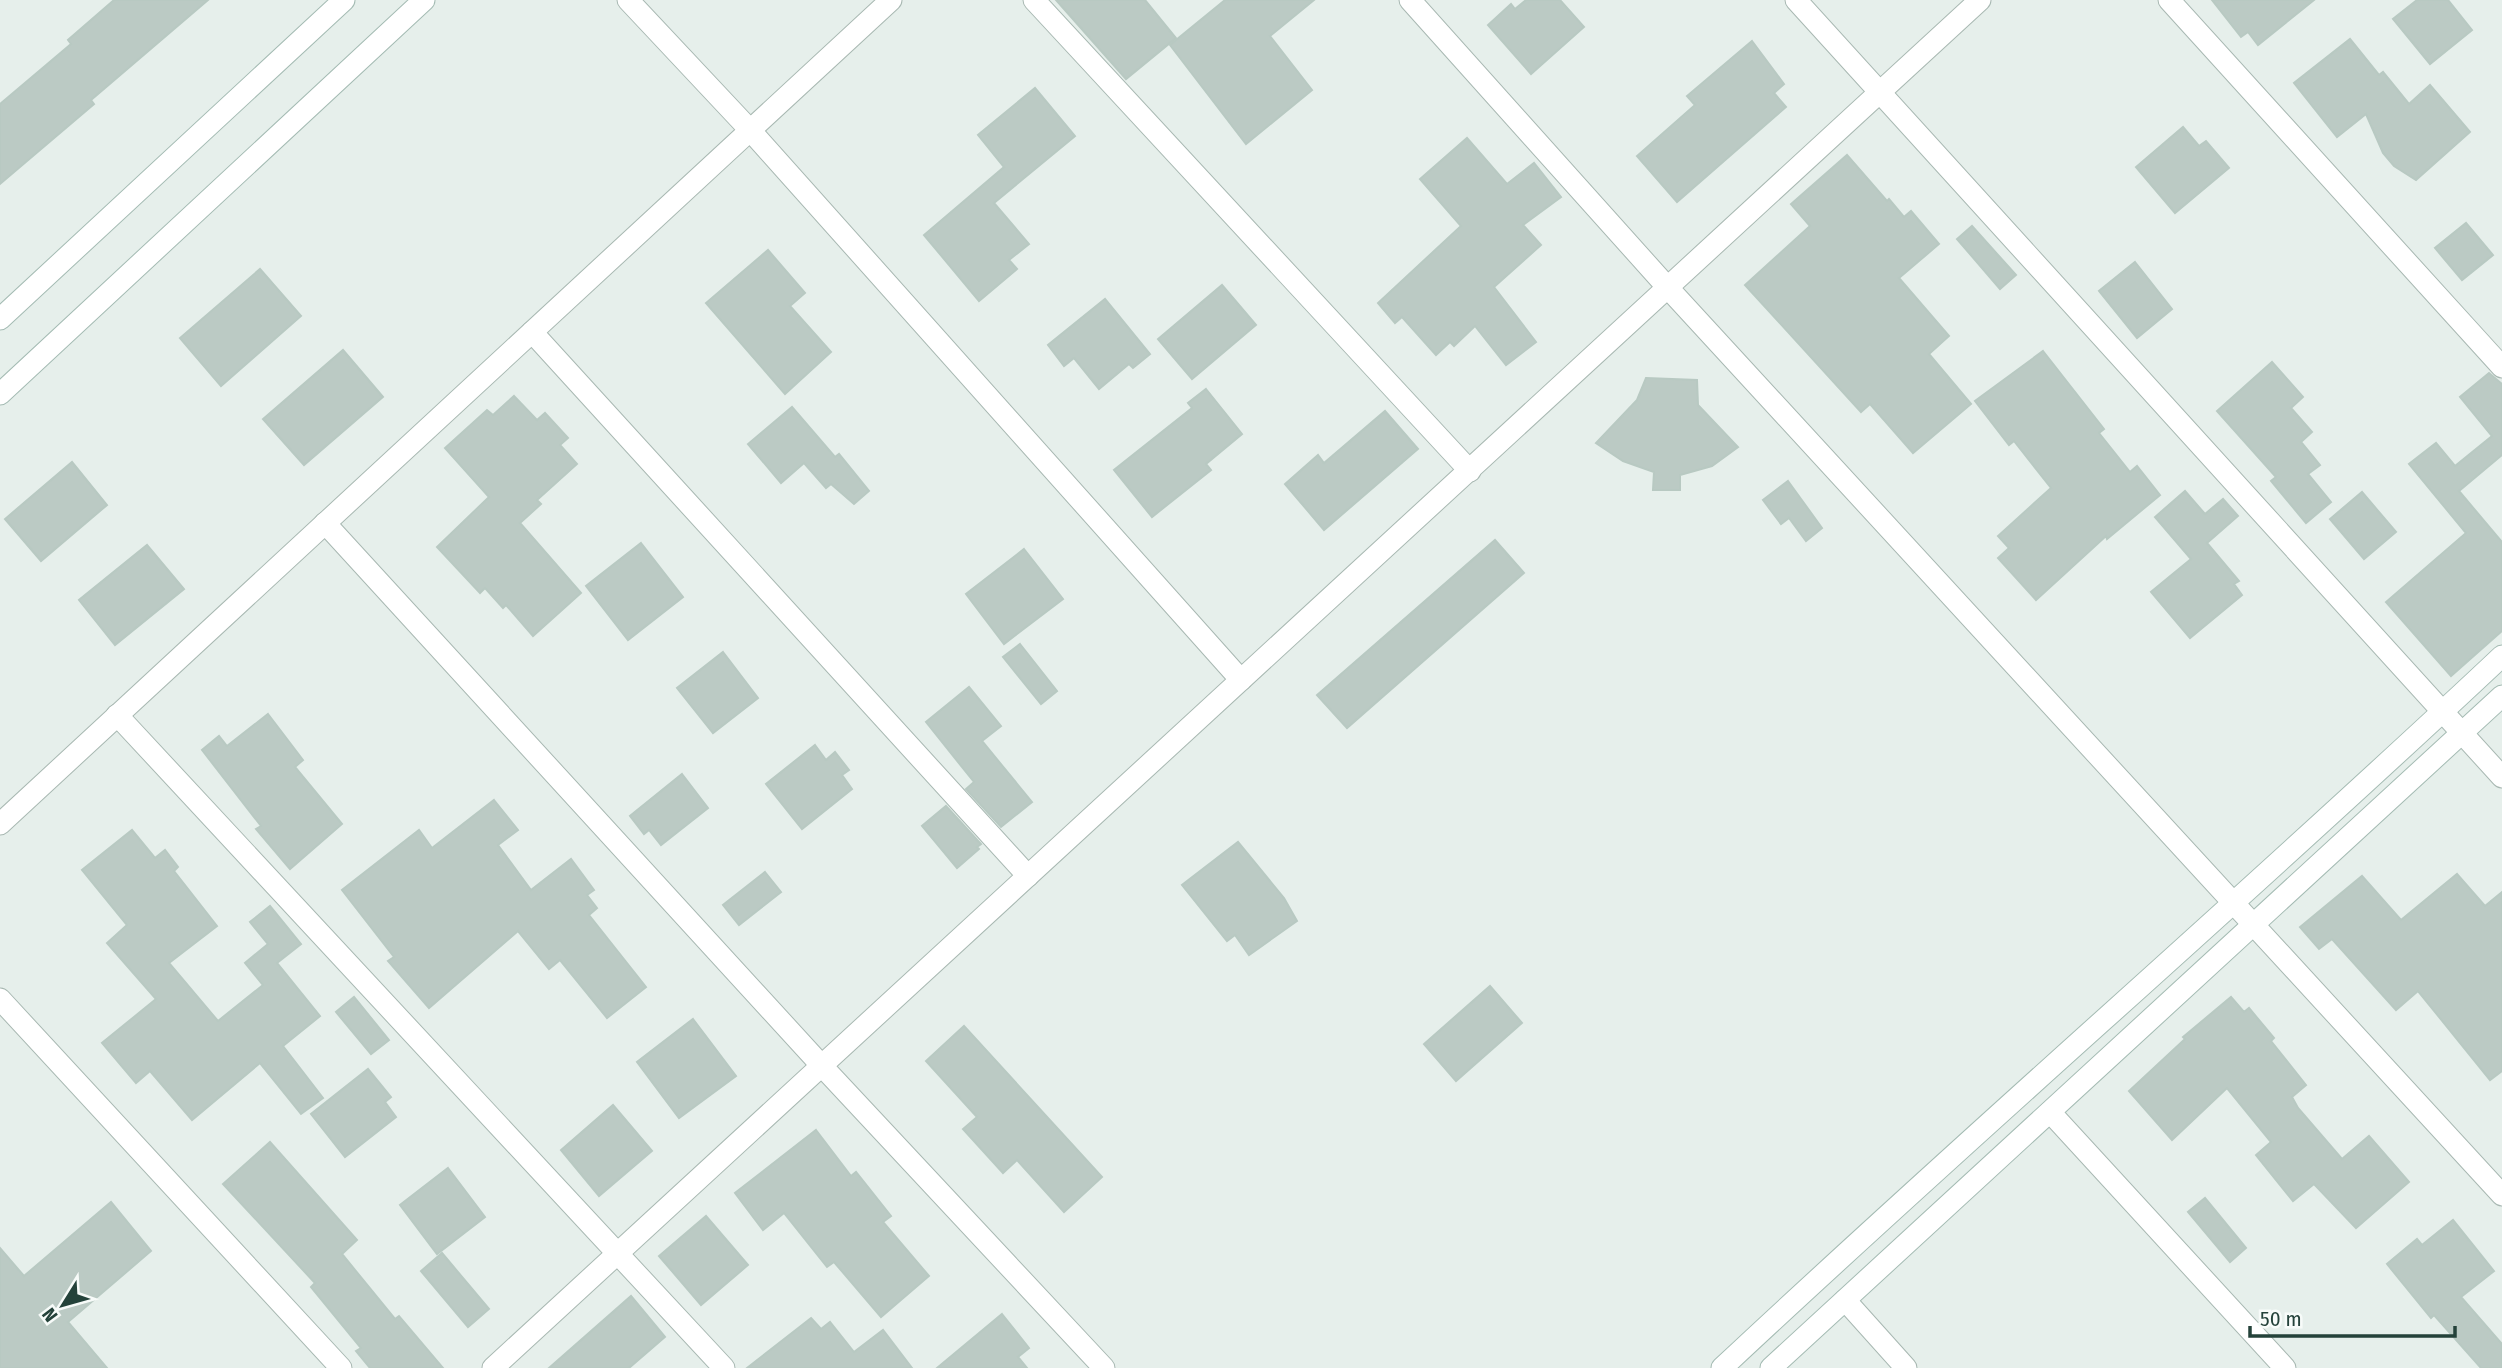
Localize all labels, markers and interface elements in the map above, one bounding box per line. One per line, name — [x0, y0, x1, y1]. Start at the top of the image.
north arrow — [28, 1270, 98, 1340]
scale bar — [2250, 1294, 2455, 1338]
text: N — [37, 1303, 62, 1326]
text: 50 m — [2260, 1306, 2302, 1332]

